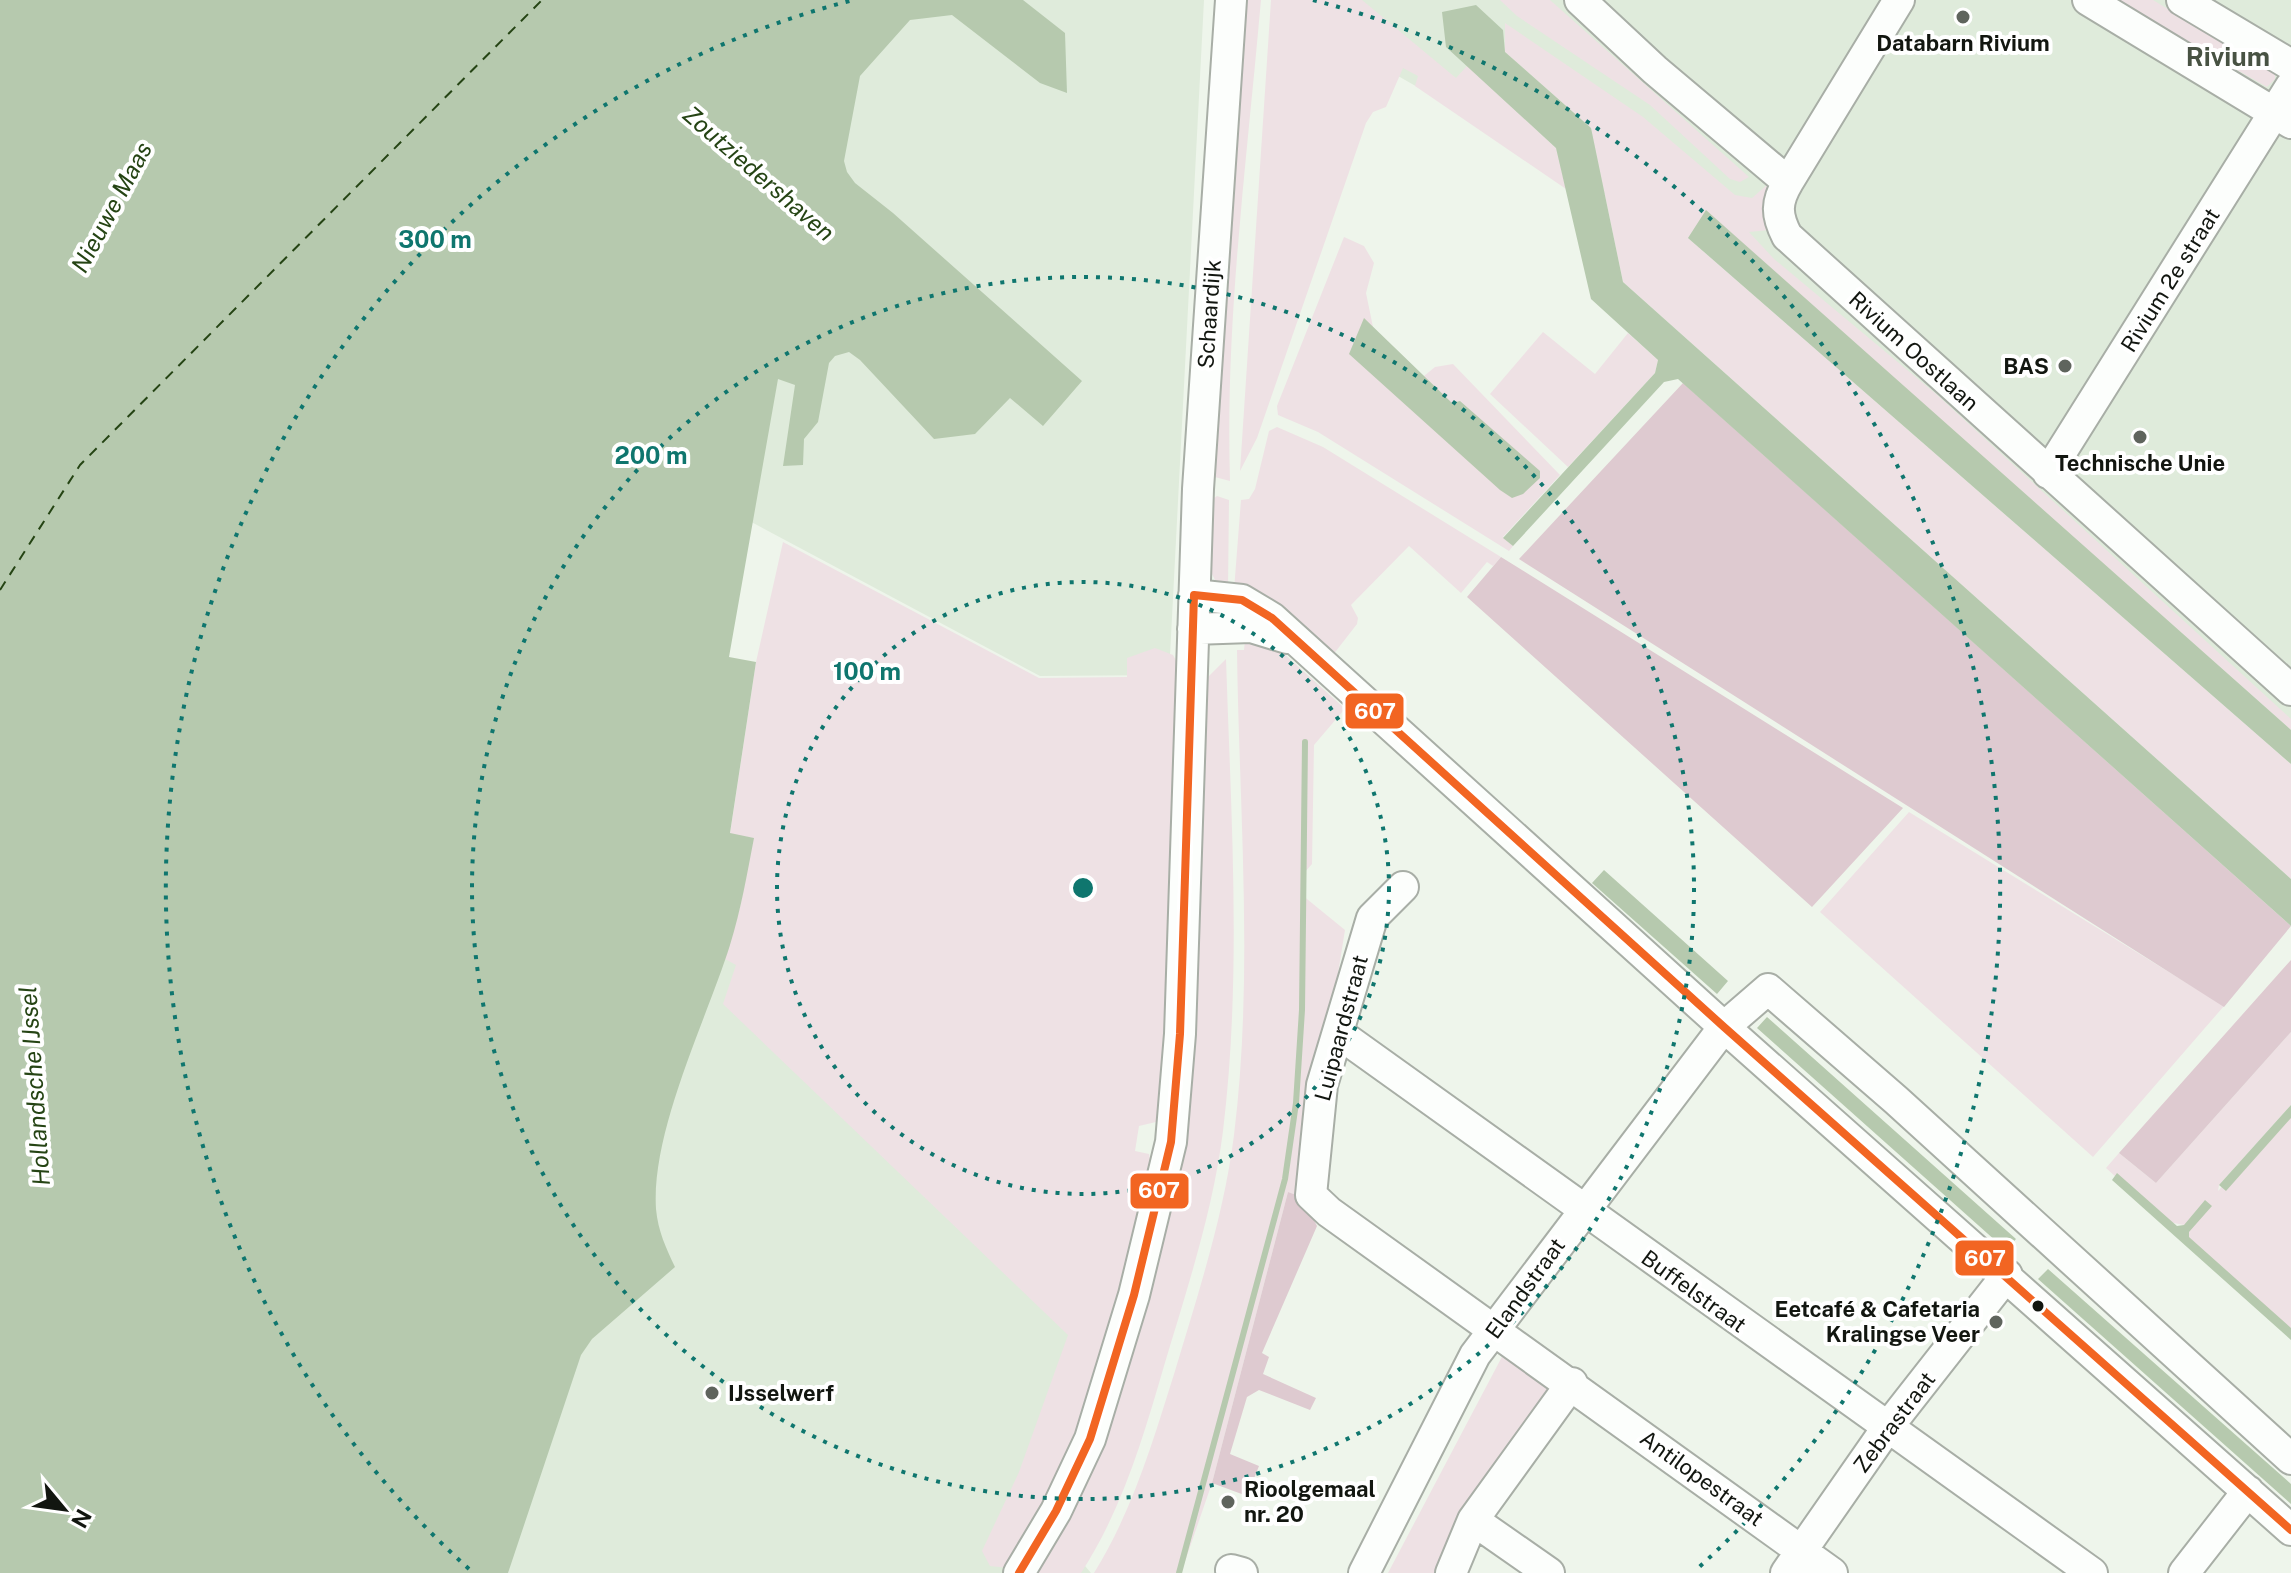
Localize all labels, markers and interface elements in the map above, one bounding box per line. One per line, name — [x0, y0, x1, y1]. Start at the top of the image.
marker: Databarn Rivium — [1954, 8, 1972, 26]
place label: Databarn Rivium — [1876, 30, 2050, 56]
district label: Rivium — [2186, 41, 2270, 72]
water label: Zoutziedershaven — [678, 100, 840, 246]
water label: Nieuwe Maas — [65, 137, 157, 277]
street label: Rivium 2e straat — [2115, 203, 2225, 357]
text: 300 m — [398, 225, 472, 253]
street label: Schaardijk — [1192, 259, 1226, 369]
street label: Rivium Oostlaan — [1844, 286, 1984, 416]
place label: BAS — [2003, 353, 2049, 379]
marker: BAS — [2056, 357, 2074, 375]
marker: Technische Unie — [2131, 428, 2149, 446]
text: 200 m — [614, 441, 688, 469]
place label: Technische Unie — [2055, 450, 2225, 476]
text: 100 m — [833, 657, 901, 685]
line badge: 607 — [1344, 692, 1405, 730]
text: 607 — [1354, 698, 1396, 724]
centre of rings — [1069, 874, 1097, 902]
street label: Luipaardstraat — [1309, 952, 1373, 1104]
water label: Hollandsche IJssel — [13, 985, 55, 1187]
line badge: 607 — [1129, 1172, 1190, 1210]
text: 607 — [1138, 1177, 1180, 1203]
street label: Elandstraat — [1480, 1233, 1570, 1343]
line badge: 607 — [1954, 1239, 2015, 1277]
street label: Buffelstraat — [1637, 1244, 1751, 1338]
text: 607 — [1964, 1245, 2006, 1271]
place label: Eetcafé & Cafetaria Kralingse Veer — [1775, 1296, 1980, 1347]
unlabelled marker — [2030, 1298, 2046, 1314]
marker: Eetcafé & Cafetaria Kralingse Veer — [1987, 1313, 2005, 1331]
street label: Zebrastraat — [1848, 1366, 1940, 1478]
place label: IJsselwerf — [728, 1380, 834, 1406]
marker: IJsselwerf — [703, 1384, 721, 1402]
street label: Antilopestraat — [1635, 1425, 1769, 1531]
north arrow — [24, 1469, 104, 1549]
place label: Rioolgemaal nr. 20 — [1244, 1476, 1376, 1527]
marker: Rioolgemaal nr. 20 — [1219, 1493, 1237, 1511]
text: N — [66, 1505, 97, 1533]

